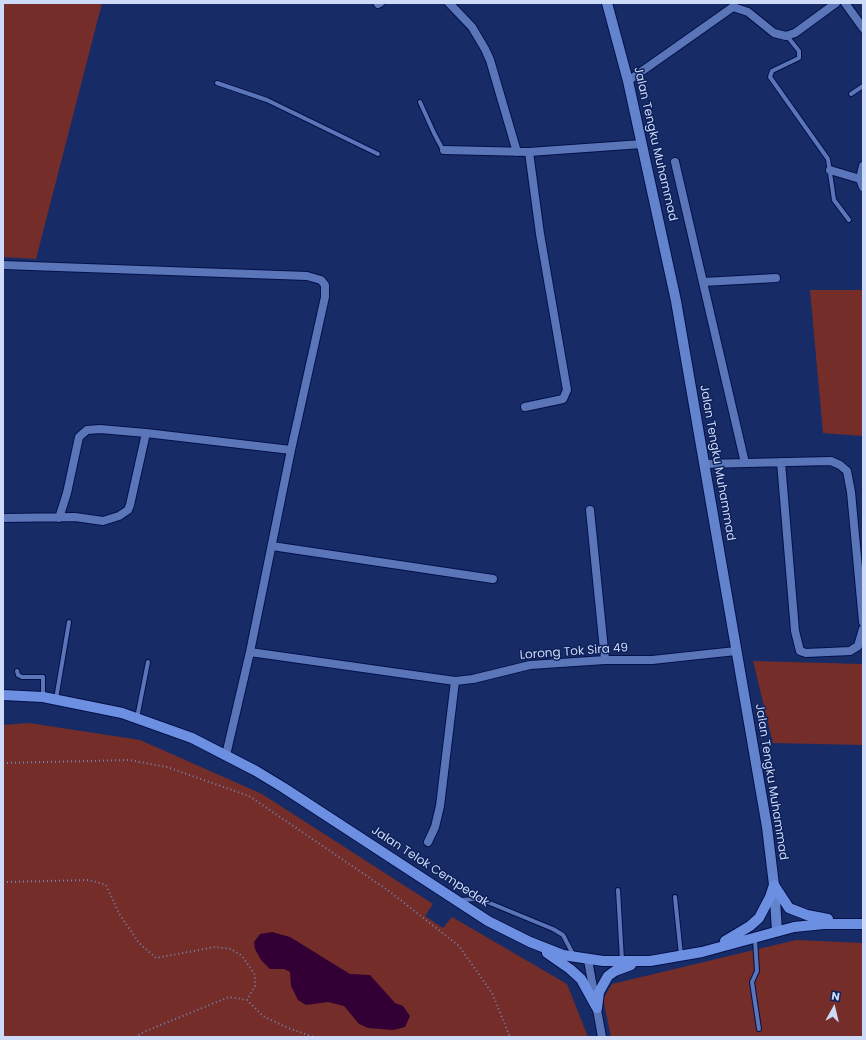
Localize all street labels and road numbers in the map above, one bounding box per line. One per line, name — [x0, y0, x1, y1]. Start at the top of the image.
street label: Jalan Tengku Muhammad — [630, 65, 680, 223]
street label: Jalan Tengku Muhammad — [696, 384, 738, 542]
street label: Lorong Tok Sira 49 — [519, 641, 629, 663]
street label: Jalan Tengku Muhammad — [752, 703, 790, 861]
street label: Jalan Telok Cempedak — [368, 824, 492, 910]

